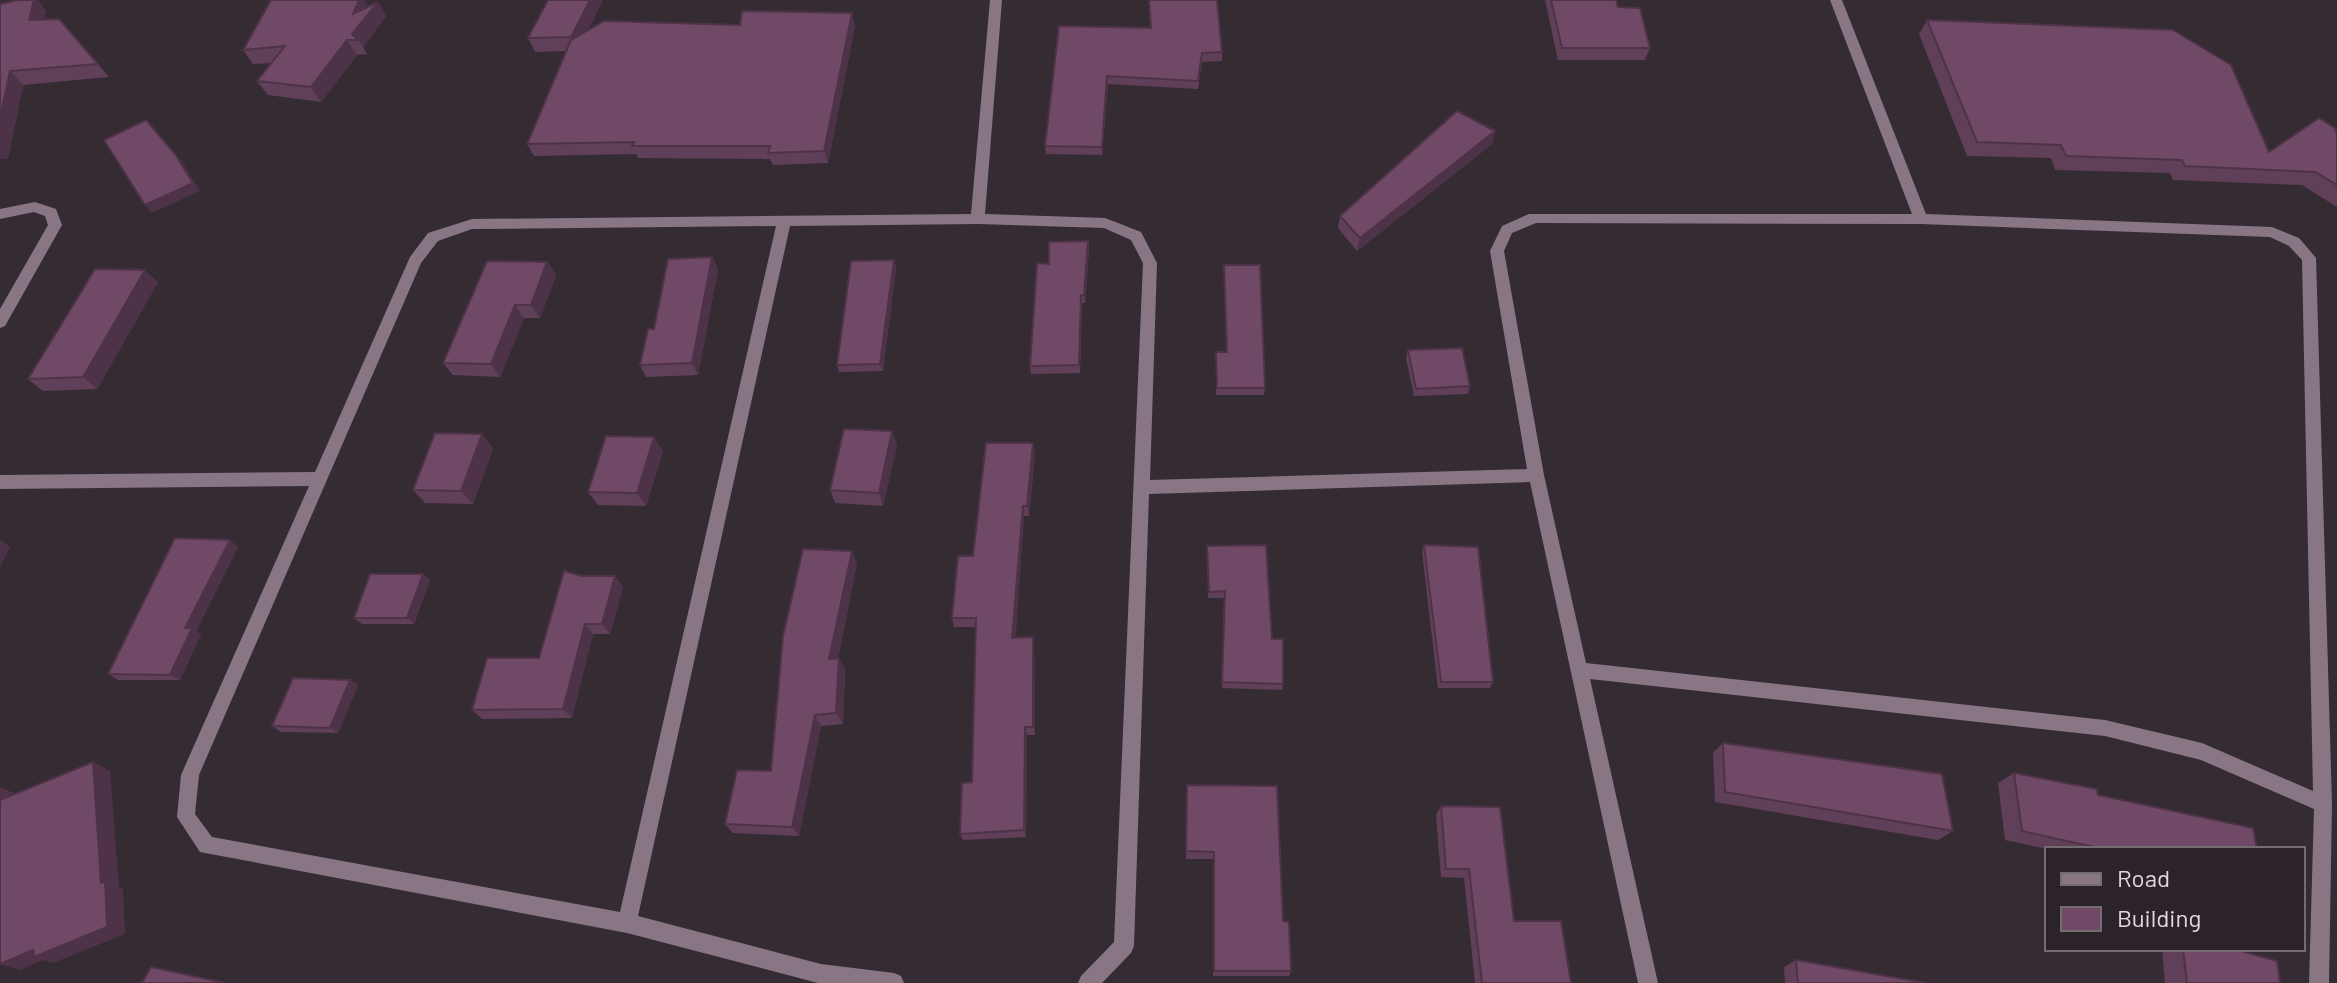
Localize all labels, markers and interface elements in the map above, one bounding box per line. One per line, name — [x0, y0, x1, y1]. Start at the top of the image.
legend — [2045, 847, 2305, 951]
text: Road — [2117, 863, 2170, 892]
text: Building — [2117, 903, 2201, 932]

